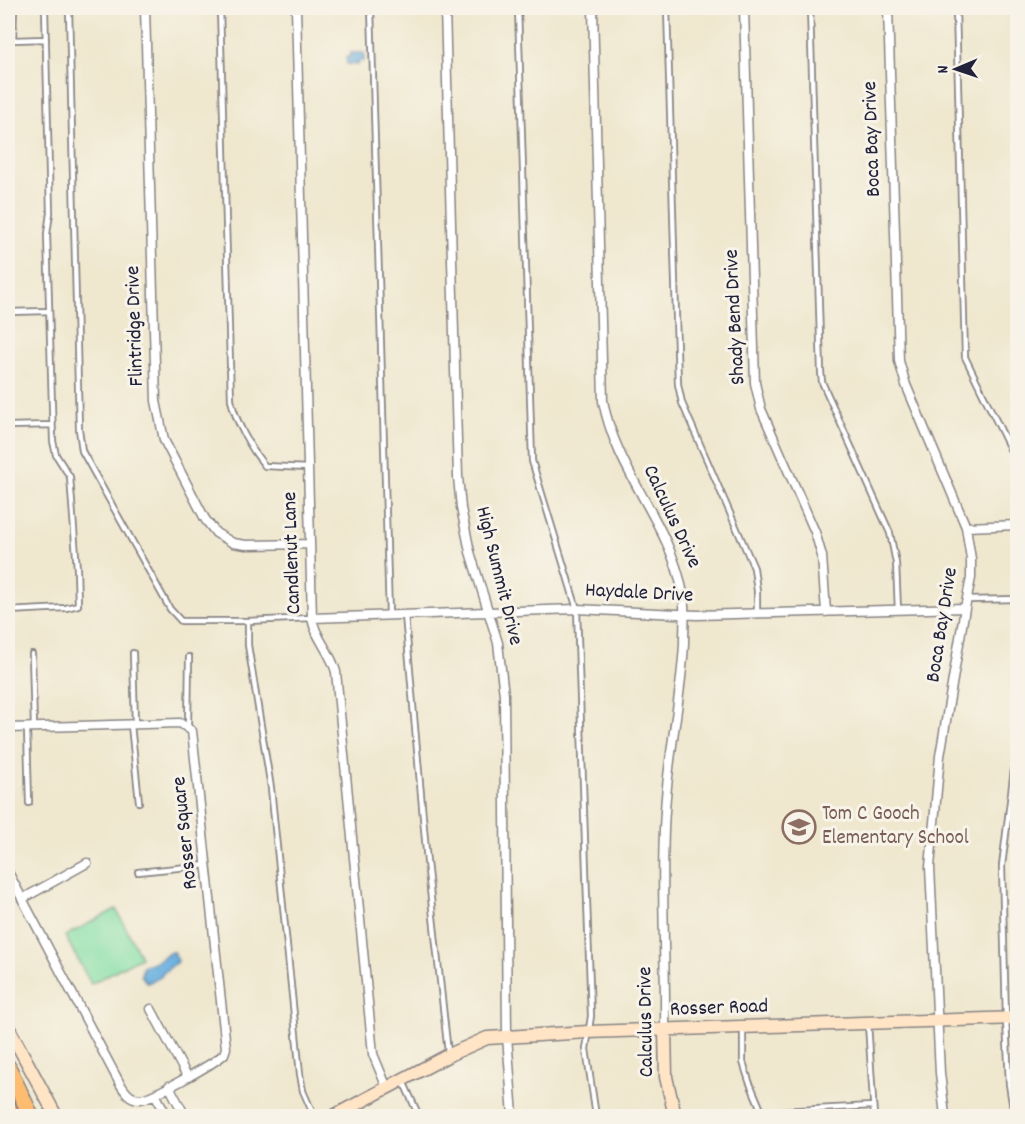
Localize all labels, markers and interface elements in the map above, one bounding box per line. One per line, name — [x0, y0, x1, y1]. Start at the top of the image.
north arrow — [926, 39, 986, 99]
text: N — [932, 65, 955, 74]
street label: Boca Bay Drive — [856, 81, 890, 197]
street label: Shady Bend Drive — [717, 248, 755, 386]
street label: Flintridge Drive — [119, 265, 153, 387]
street label: Calculus Drive — [634, 460, 708, 574]
street label: Candlenut Lane — [276, 491, 310, 615]
street label: High Summit Drive — [466, 503, 530, 649]
street label: Boca Bay Drive — [919, 565, 967, 685]
street label: Haydale Drive — [584, 576, 694, 612]
street label: Rosser Square — [165, 775, 207, 891]
place label: Tom C Gooch Elementary School — [822, 800, 969, 854]
school or university icon: Tom C Gooch Elementary School — [781, 809, 817, 845]
street label: Calculus Drive — [631, 966, 663, 1078]
street label: Rosser Road — [669, 992, 769, 1026]

